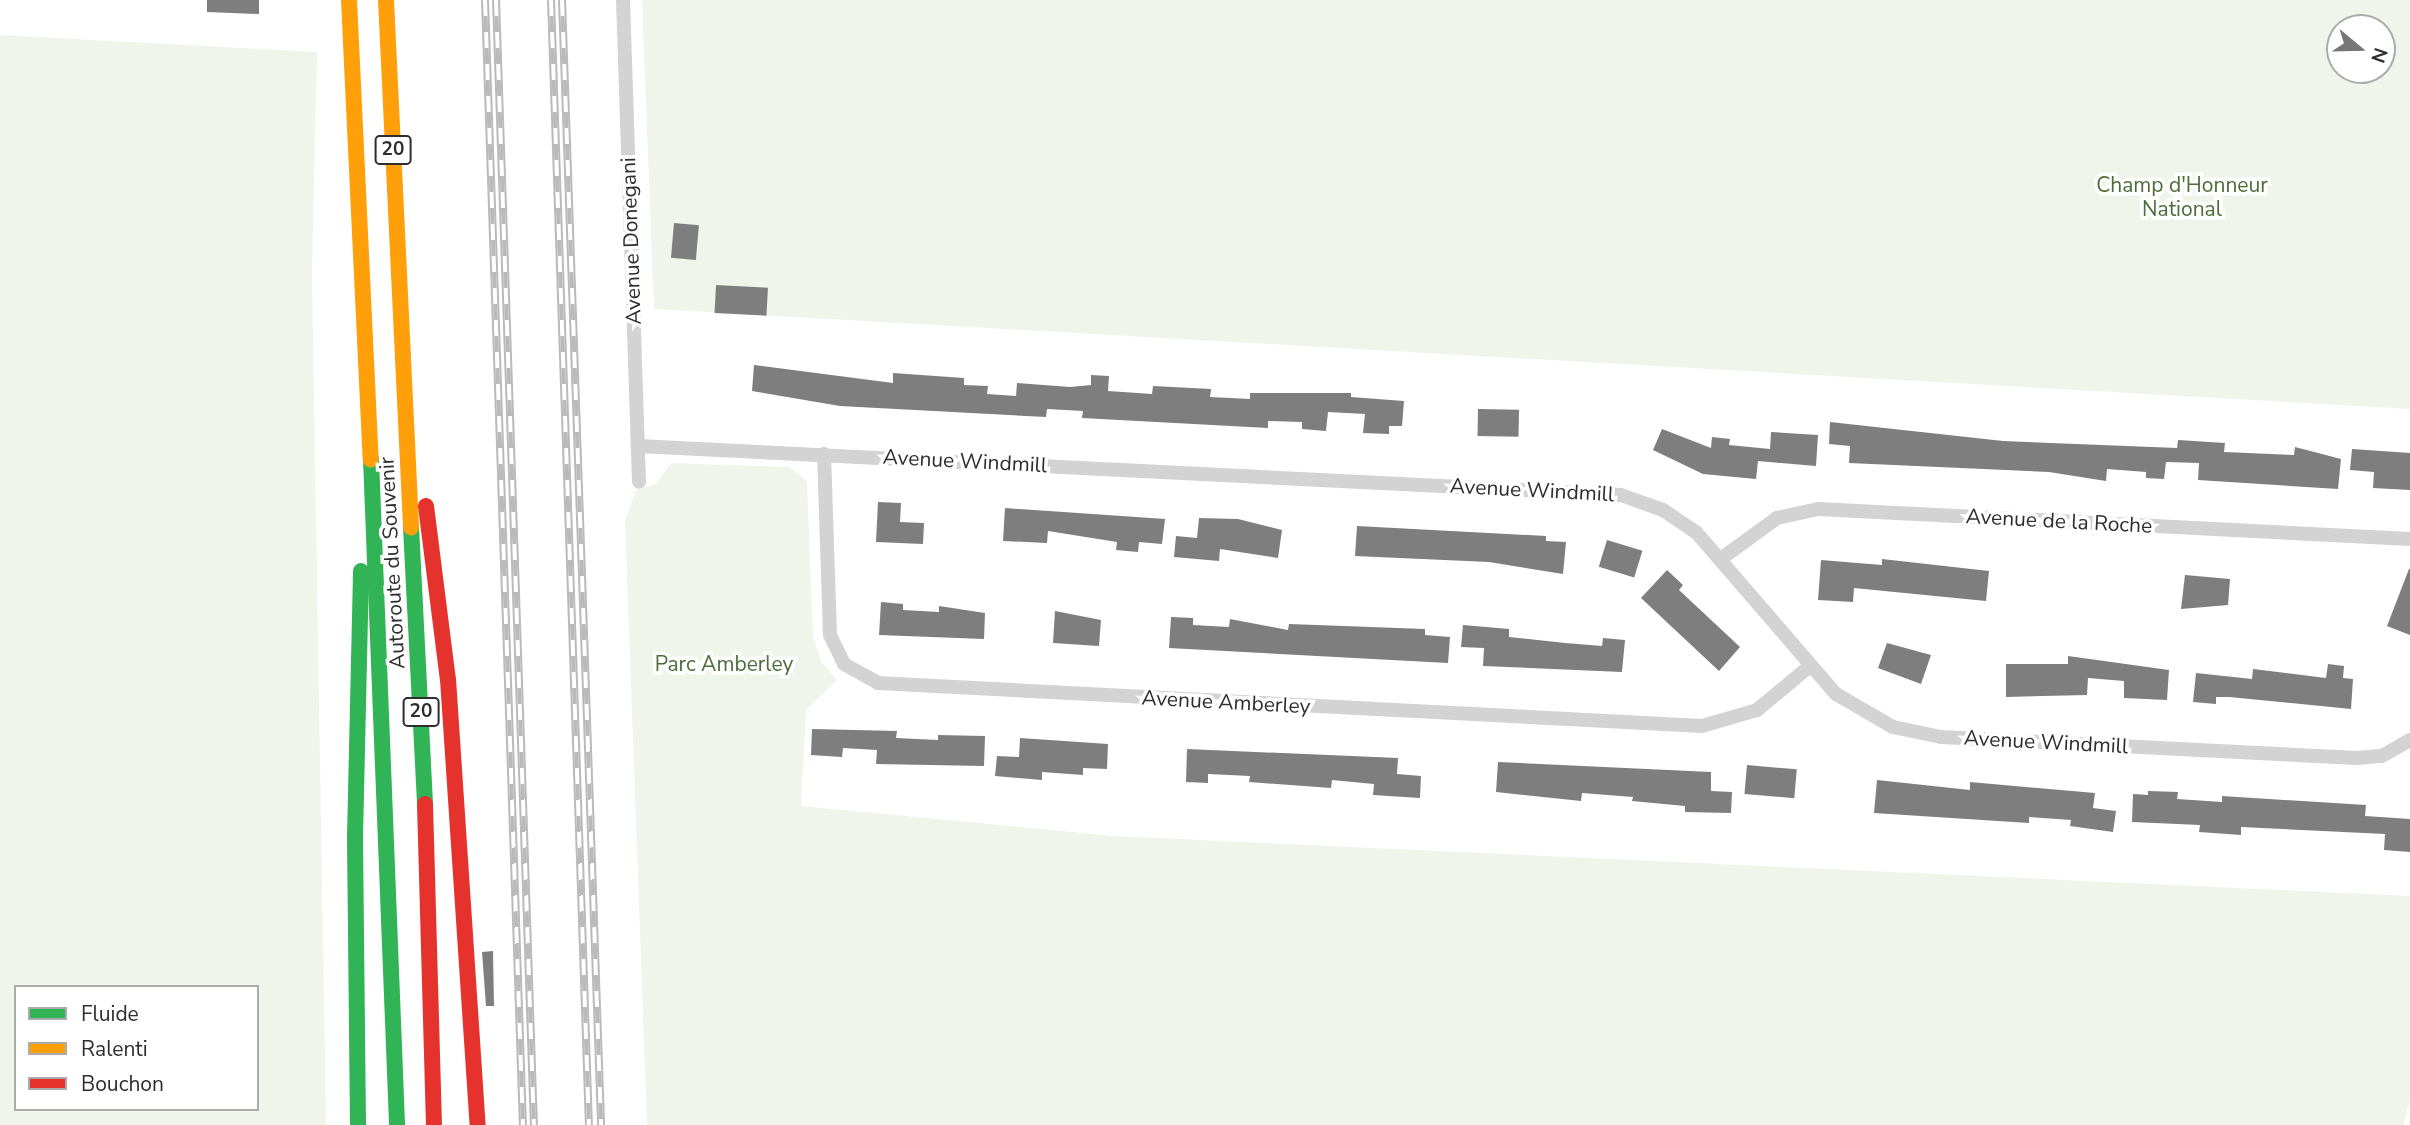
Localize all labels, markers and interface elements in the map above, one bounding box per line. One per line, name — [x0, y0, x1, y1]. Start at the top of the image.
north arrow — [2326, 14, 2396, 84]
text: N — [2364, 44, 2394, 66]
road number: 20 — [374, 134, 412, 166]
street label: Avenue Donegani — [615, 157, 647, 325]
park label: Champ d'Honneur National — [2096, 172, 2268, 222]
street label: Avenue Windmill — [882, 444, 1048, 478]
street label: Autoroute du Souvenir — [374, 456, 410, 670]
street label: Avenue Windmill — [1449, 473, 1615, 507]
street label: Avenue de la Roche — [1965, 504, 2153, 538]
park label: Parc Amberley — [655, 651, 793, 677]
street label: Avenue Amberley — [1141, 685, 1311, 719]
road number: 20 — [402, 696, 440, 727]
street label: Avenue Windmill — [1963, 725, 2129, 759]
legend — [14, 985, 259, 1111]
text: Fluide — [81, 1000, 139, 1028]
text: Ralenti — [81, 1035, 148, 1063]
text: Bouchon — [81, 1070, 164, 1098]

